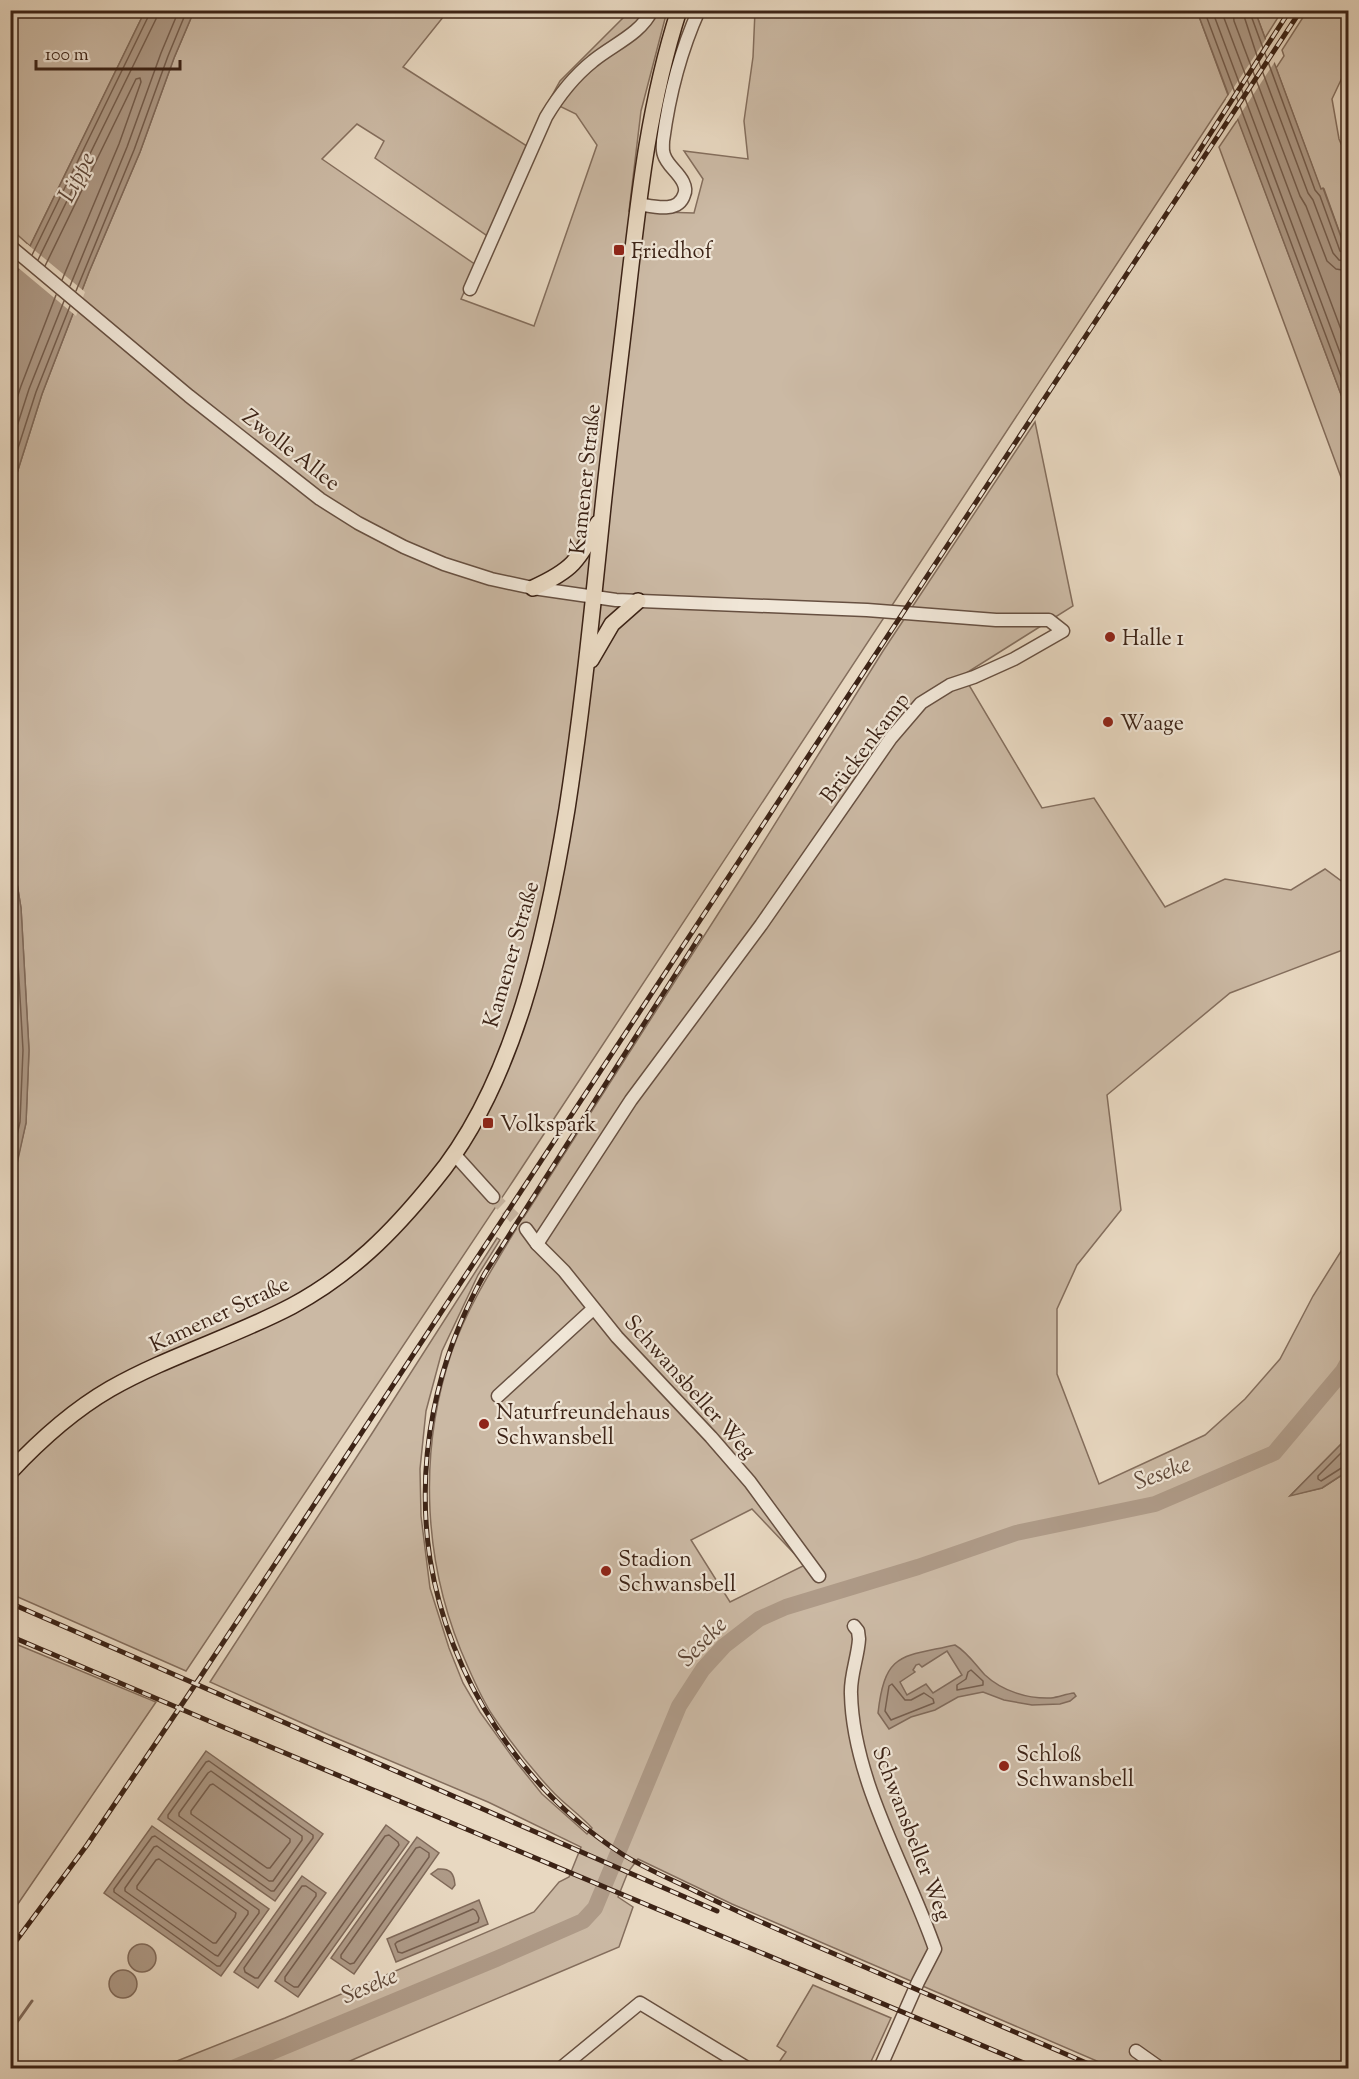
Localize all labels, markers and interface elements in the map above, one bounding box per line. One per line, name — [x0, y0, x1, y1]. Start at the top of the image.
scale bar — [36, 33, 180, 71]
text: 100 m — [45, 43, 89, 69]
water label: Lippe — [51, 147, 105, 209]
place label: Friedhof — [631, 237, 714, 269]
marker: Friedhof — [612, 243, 626, 257]
street label: Kamener Straße — [563, 402, 611, 556]
street label: Zwolle Allee — [234, 403, 346, 500]
place label: Halle 1 — [1122, 624, 1185, 656]
marker: Halle 1 — [1103, 630, 1117, 644]
street label: Brückenkamp — [814, 687, 919, 811]
place label: Waage — [1120, 709, 1184, 741]
marker: Waage — [1101, 715, 1115, 729]
street label: Kamener Straße — [477, 878, 549, 1032]
place label: Volkspark — [500, 1110, 597, 1142]
marker: Volkspark — [481, 1116, 495, 1130]
street label: Kamener Straße — [145, 1269, 296, 1362]
street label: Schwansbeller Weg — [615, 1309, 763, 1467]
place label: Naturfreundehaus Schwansbell — [496, 1398, 670, 1455]
marker: Naturfreundehaus Schwansbell — [477, 1417, 491, 1431]
water label: Seseke — [1129, 1448, 1196, 1500]
place label: Stadion Schwansbell — [618, 1545, 736, 1602]
marker: Stadion Schwansbell — [599, 1564, 613, 1578]
water label: Seseke — [671, 1610, 736, 1675]
place label: Schloß Schwansbell — [1016, 1740, 1134, 1797]
street label: Schwansbeller Weg — [862, 1742, 958, 1926]
marker: Schloß Schwansbell — [997, 1759, 1011, 1773]
water label: Seseke — [336, 1960, 403, 2014]

